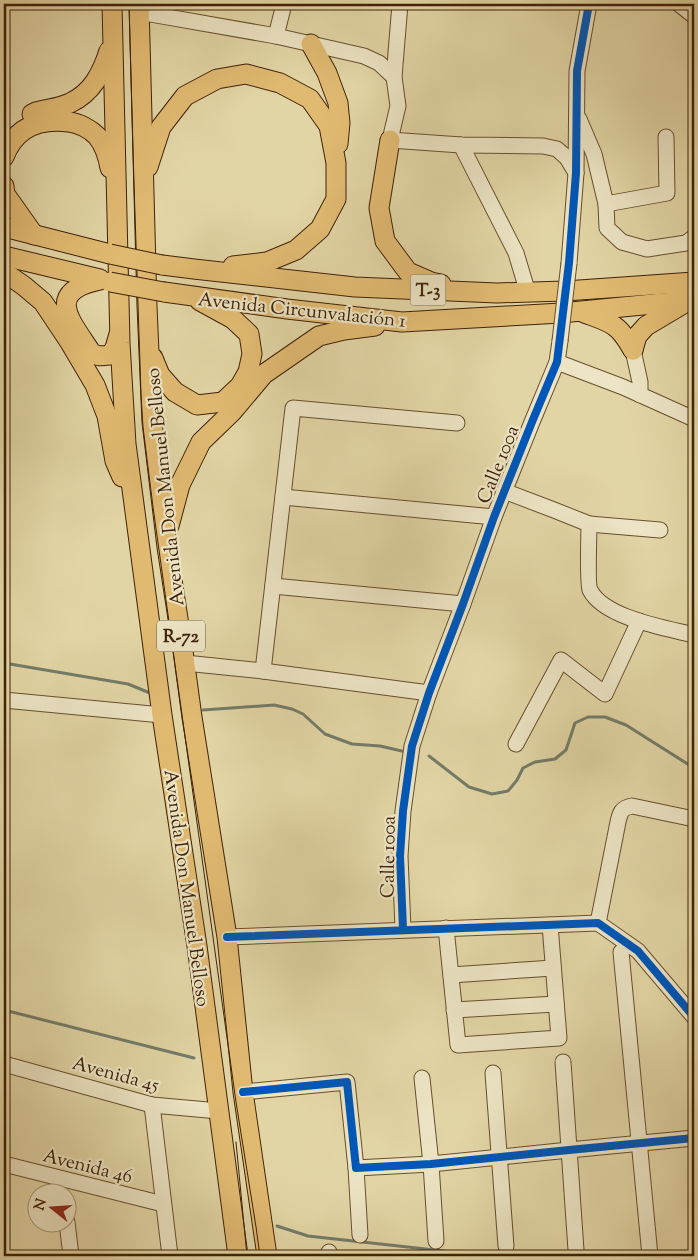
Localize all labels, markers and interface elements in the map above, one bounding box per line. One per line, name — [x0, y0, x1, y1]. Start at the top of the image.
road number: T-3 — [410, 274, 446, 306]
street label: Avenida Circunvalación 1 — [196, 287, 408, 336]
street label: Avenida Don Manuel Belloso — [141, 366, 192, 607]
street label: Calle 100a — [471, 422, 527, 508]
road number: R-72 — [157, 620, 205, 652]
street label: Avenida Don Manuel Belloso — [156, 768, 216, 1009]
street label: Calle 100a — [375, 815, 404, 898]
street label: Avenida 45 — [69, 1051, 162, 1100]
street label: Avenida 46 — [40, 1143, 135, 1192]
north arrow — [28, 1182, 78, 1232]
text: N — [30, 1197, 53, 1213]

